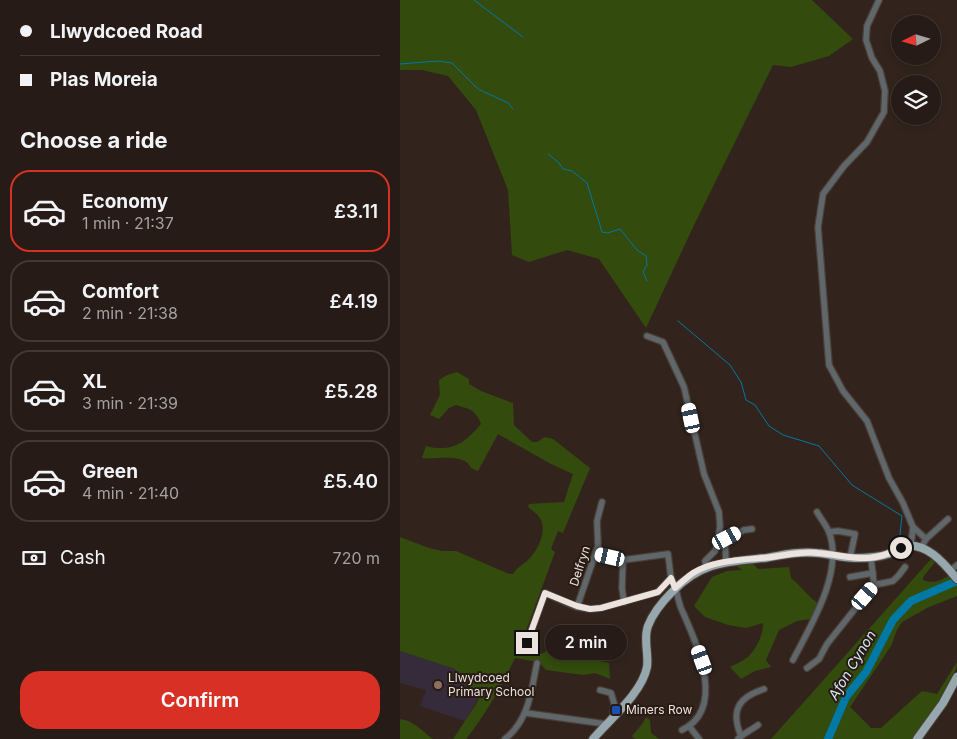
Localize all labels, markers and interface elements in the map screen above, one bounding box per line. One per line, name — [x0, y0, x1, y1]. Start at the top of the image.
north arrow — [891, 15, 941, 65]
map controls — [891, 15, 941, 125]
text: Llwydcoed Road — [50, 20, 203, 43]
text: Plas Moreia — [50, 68, 158, 91]
button: layers — [891, 75, 941, 125]
text: Choose a ride — [20, 127, 168, 153]
icon: car — [22, 189, 67, 234]
text: Economy — [82, 190, 168, 213]
text: £3.11 — [334, 200, 378, 223]
text: 1 min · 21:37 — [82, 213, 174, 233]
icon: car — [22, 279, 67, 324]
text: Comfort — [82, 280, 159, 303]
text: £4.19 — [329, 290, 378, 313]
text: 2 min · 21:38 — [82, 303, 178, 323]
icon: car — [22, 369, 67, 414]
text: XL — [82, 370, 107, 393]
text: £5.28 — [324, 380, 378, 403]
text: 3 min · 21:39 — [82, 393, 178, 413]
car — [680, 402, 701, 434]
icon: car — [22, 459, 67, 504]
text: Green — [82, 460, 138, 483]
text: £5.40 — [323, 470, 378, 493]
text: 4 min · 21:40 — [82, 483, 179, 503]
car — [710, 524, 743, 552]
route start — [890, 537, 912, 559]
icon: cash — [20, 544, 48, 572]
street label: Delfryn — [566, 544, 593, 588]
text: Cash — [60, 546, 106, 569]
car — [593, 546, 626, 568]
text: 720 m — [333, 548, 380, 568]
car — [849, 580, 880, 612]
callout: 2 min — [544, 626, 627, 660]
water label: Afon Cynon — [824, 627, 879, 703]
route end — [516, 632, 538, 654]
text: 2 min — [565, 632, 607, 652]
car — [689, 643, 714, 677]
place label: Llwydcoed Primary School — [448, 670, 534, 699]
button: Confirm — [20, 671, 380, 729]
marker: Llwydcoed Primary School — [432, 679, 444, 691]
place label: Miners Row — [626, 702, 693, 717]
marker: Miners Row — [610, 704, 622, 716]

